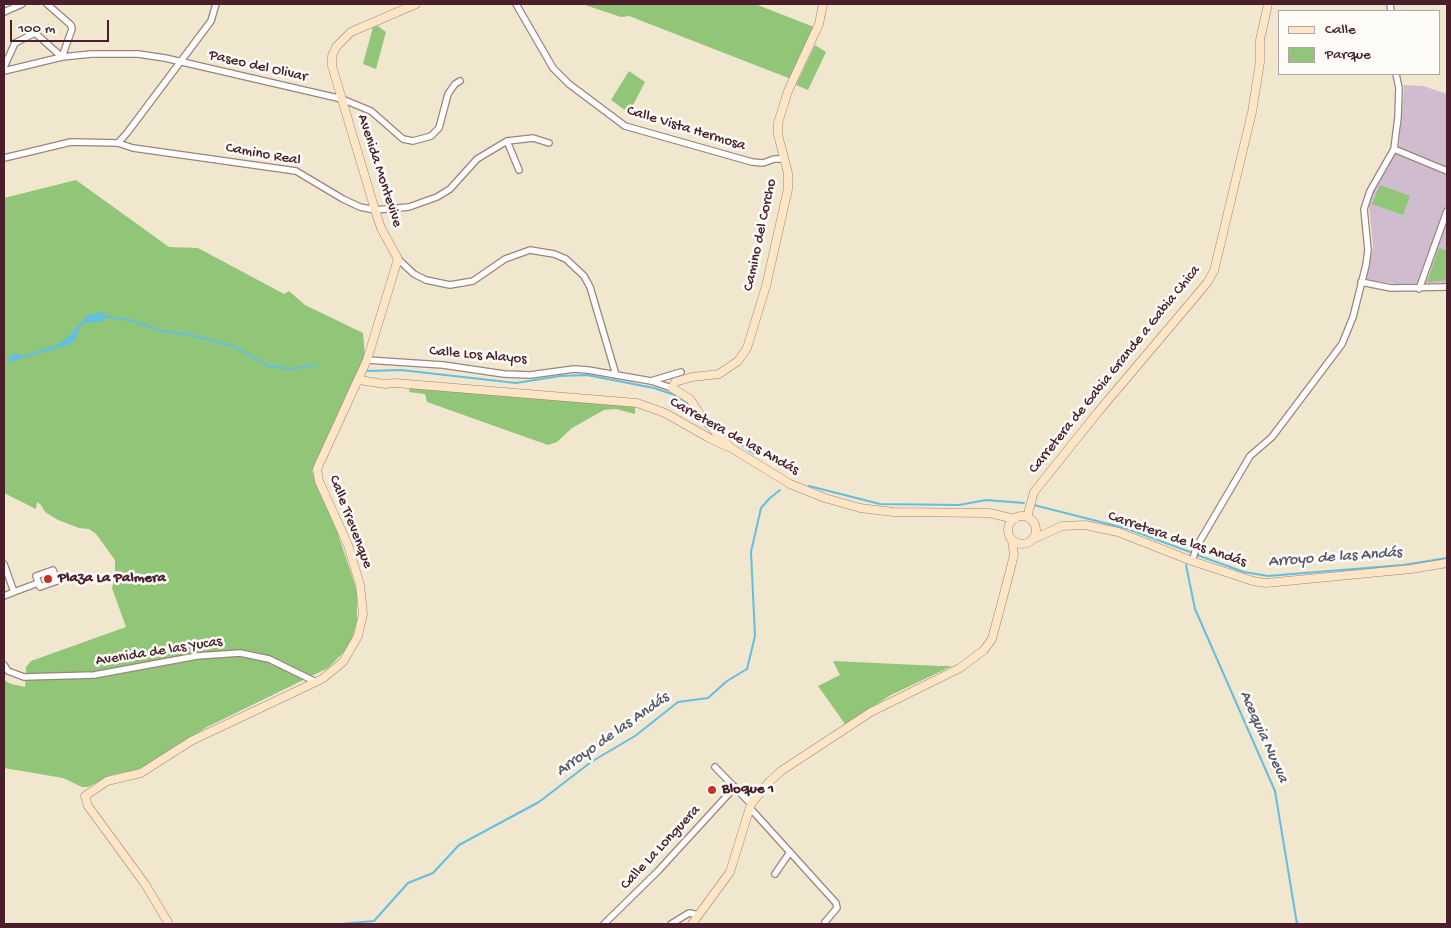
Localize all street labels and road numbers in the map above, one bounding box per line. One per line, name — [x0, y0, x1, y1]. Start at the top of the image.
street label: Paseo del Olivar — [207, 47, 309, 87]
street label: Calle Vista Hermosa — [624, 102, 748, 156]
street label: Avenida Montevive — [352, 112, 406, 230]
street label: Camino Real — [224, 140, 302, 170]
street label: Camino del Corcho — [740, 177, 782, 293]
street label: Carretera de Gabia Grande a Gabia Chica — [1025, 262, 1205, 478]
street label: Calle Los Alayos — [428, 343, 528, 369]
street label: Carretera de las Andás — [666, 394, 802, 480]
street label: Calle Trevenque — [324, 473, 376, 571]
street label: Carretera de las Andás — [1105, 508, 1249, 572]
street label: Avenida de las Yucas — [94, 633, 224, 671]
street label: Calle La Longuera — [617, 802, 705, 894]

